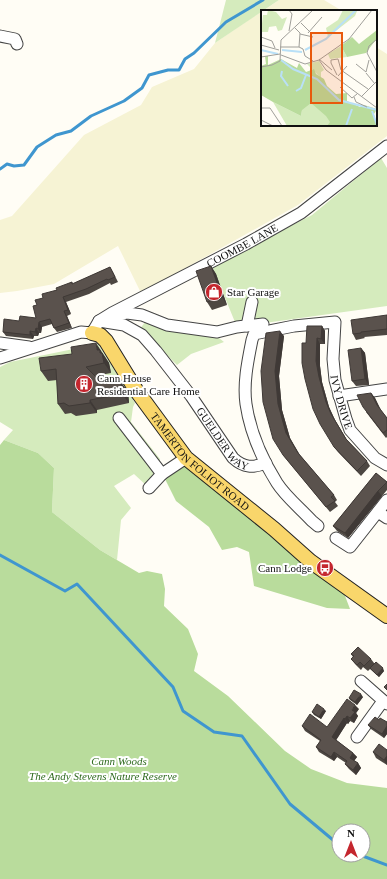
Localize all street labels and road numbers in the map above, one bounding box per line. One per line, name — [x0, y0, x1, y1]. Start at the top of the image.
street label: COOMBE LANE — [204, 221, 280, 269]
street label: IVY DRIVE — [329, 375, 355, 431]
street label: GUELDER WAY — [194, 405, 250, 472]
street label: TAMERTON FOLIOT ROAD — [148, 410, 252, 513]

